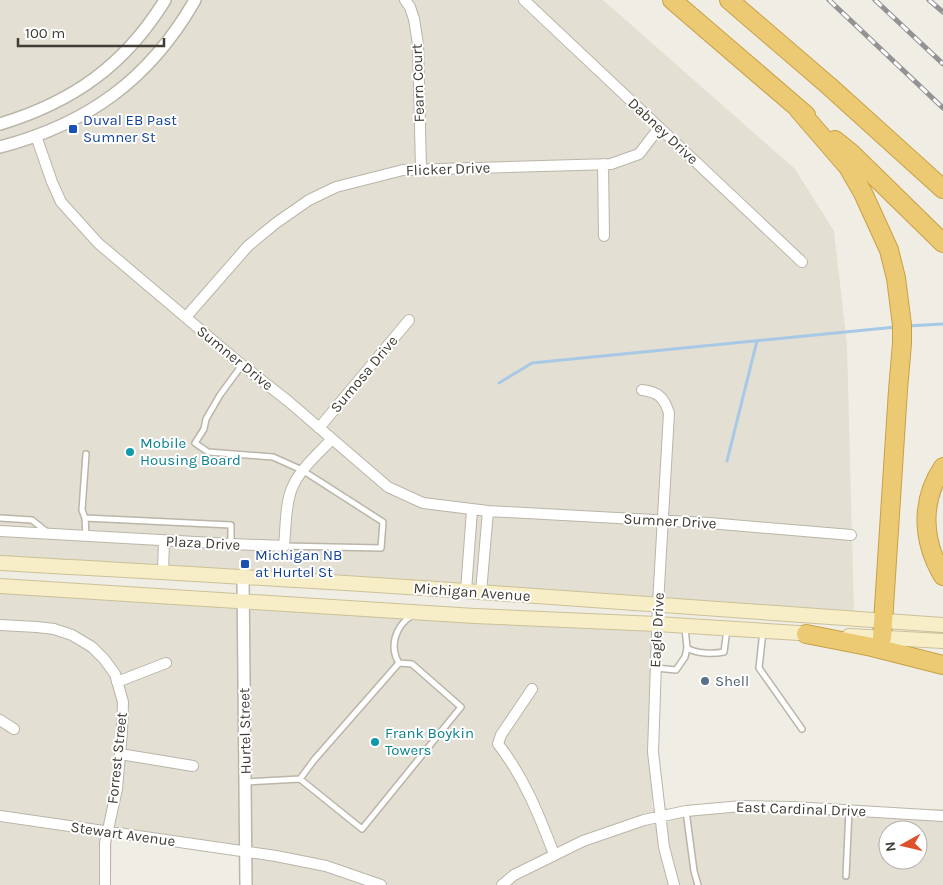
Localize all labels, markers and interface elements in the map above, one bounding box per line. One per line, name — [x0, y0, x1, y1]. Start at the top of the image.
scale bar — [18, 15, 164, 47]
text: 100 m — [25, 24, 65, 42]
street label: Fearn Court — [408, 43, 428, 123]
street label: Dabney Drive — [624, 94, 702, 168]
place label: Duval EB Past Sumner St — [83, 111, 177, 146]
marker: Duval EB Past Sumner St — [67, 123, 79, 135]
street label: Flicker Drive — [405, 159, 491, 179]
street label: Sumner Drive — [193, 322, 277, 394]
street label: Sumosa Drive — [327, 332, 401, 416]
place label: Mobile Housing Board — [140, 434, 241, 469]
marker: Mobile Housing Board — [124, 446, 136, 458]
street label: Sumner Drive — [623, 510, 717, 532]
street label: Plaza Drive — [165, 532, 241, 554]
place label: Michigan NB at Hurtel St — [255, 546, 342, 581]
marker: Michigan NB at Hurtel St — [239, 558, 251, 570]
street label: Michigan Avenue — [413, 579, 531, 605]
street label: Eagle Drive — [646, 592, 668, 668]
place label: Shell — [715, 672, 749, 690]
marker: Shell — [699, 675, 711, 687]
street label: Hurtel Street — [235, 687, 255, 775]
street label: Forrest Street — [103, 711, 131, 805]
place label: Frank Boykin Towers — [385, 724, 474, 759]
marker: Frank Boykin Towers — [369, 736, 381, 748]
street label: East Cardinal Drive — [736, 798, 866, 820]
street label: Stewart Avenue — [69, 818, 177, 850]
north arrow — [878, 820, 928, 870]
text: N — [882, 841, 900, 853]

